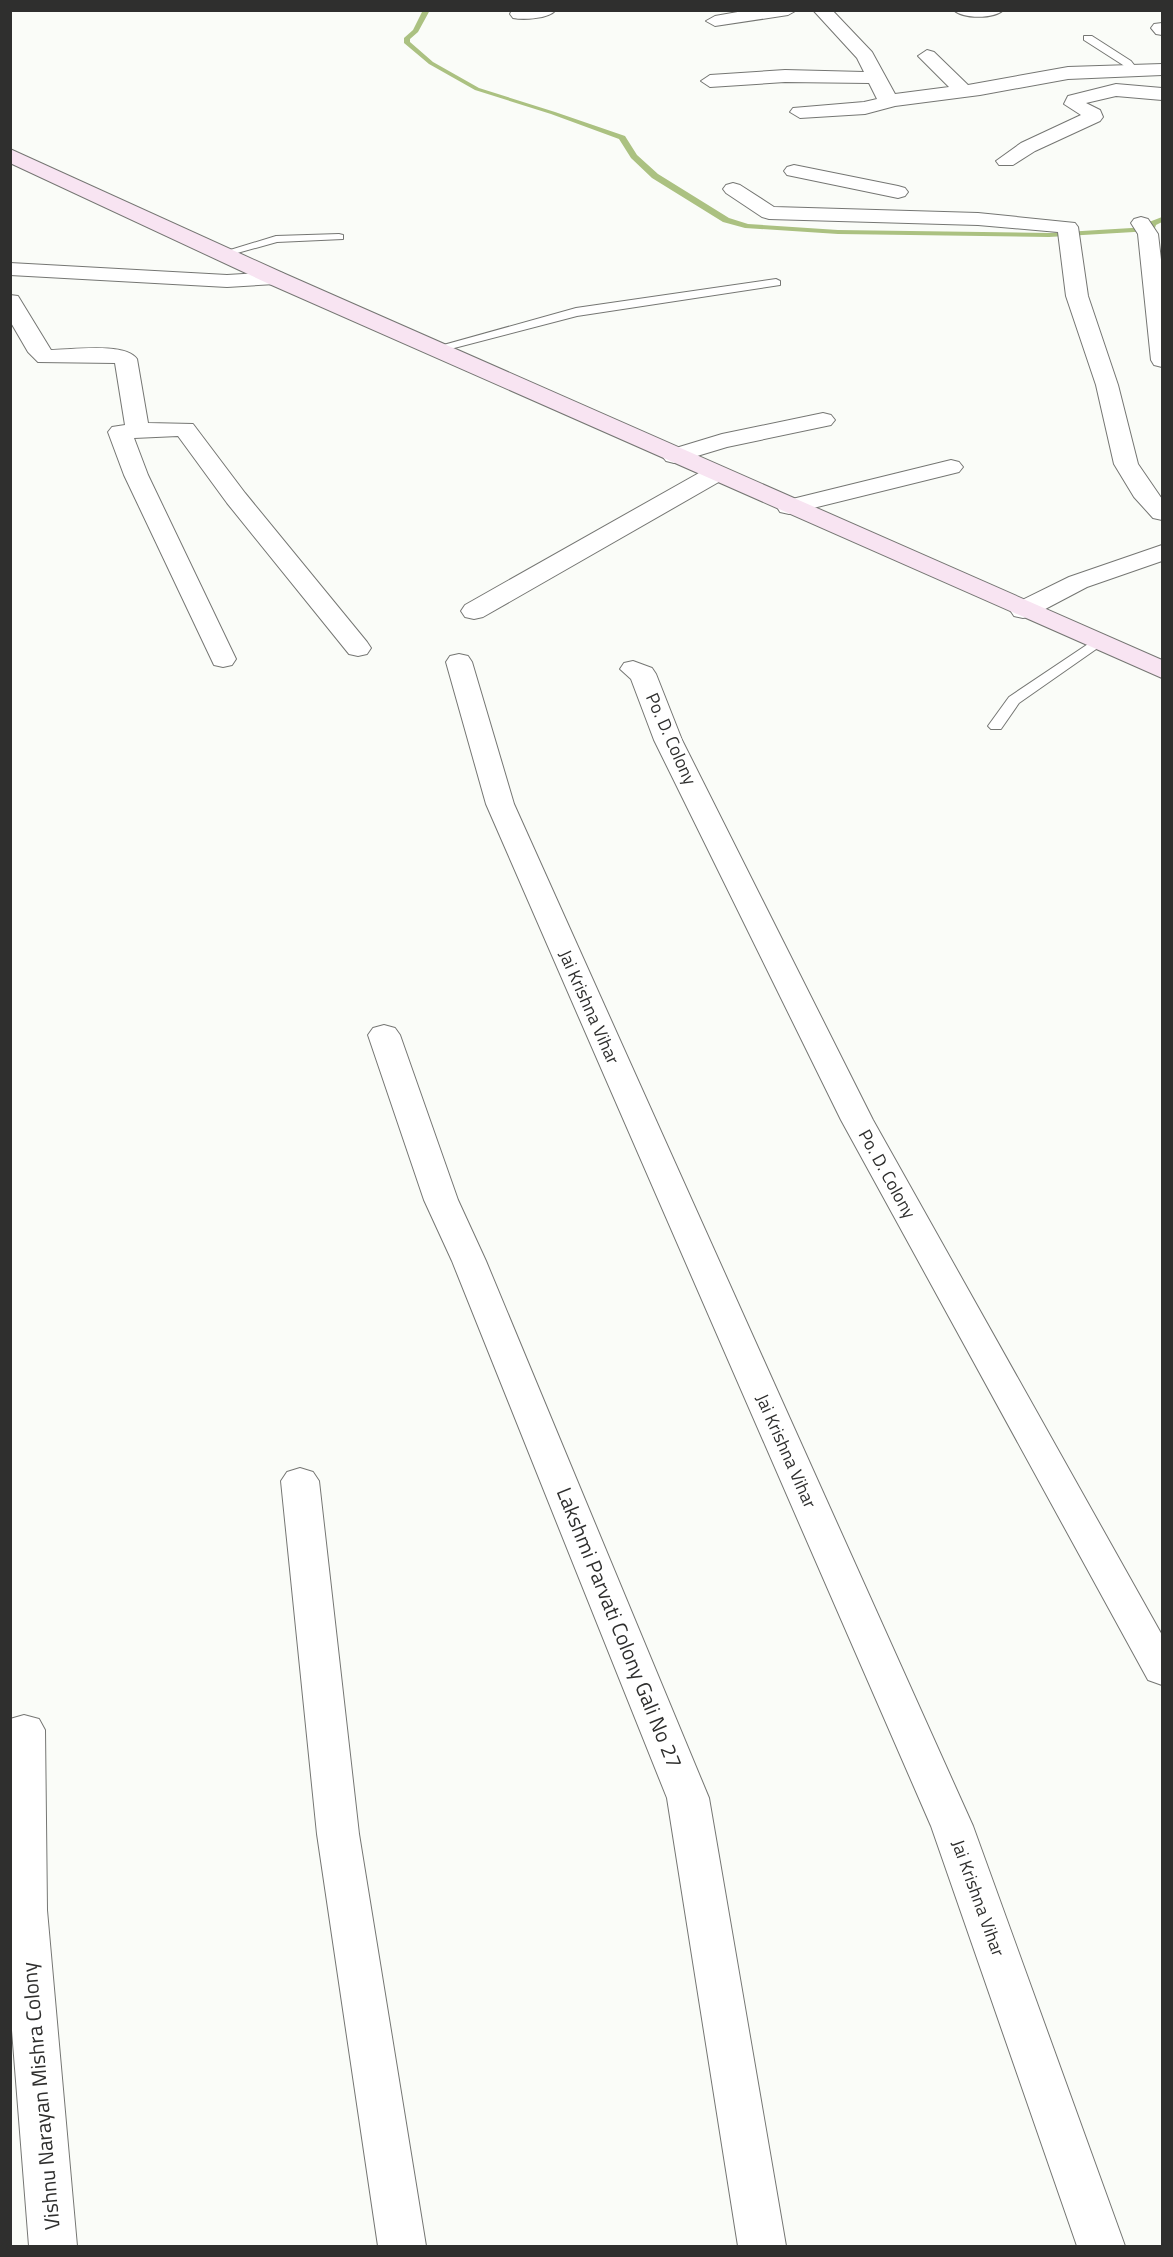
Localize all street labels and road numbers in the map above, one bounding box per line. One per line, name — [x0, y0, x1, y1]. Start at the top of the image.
street label: Po. D. Colony — [639, 688, 704, 789]
street label: Jai Krishna Vihar — [552, 945, 627, 1068]
street label: Po. D. Colony — [852, 1124, 923, 1224]
street label: Jai Krishna Vihar — [749, 1389, 824, 1512]
street label: Lakshmi Parvati Colony Gali No 27 — [549, 1482, 691, 1773]
street label: Jai Krishna Vihar — [945, 1836, 1012, 1960]
street label: Vishnu Narayan Mishra Colony — [12, 1961, 68, 2231]

